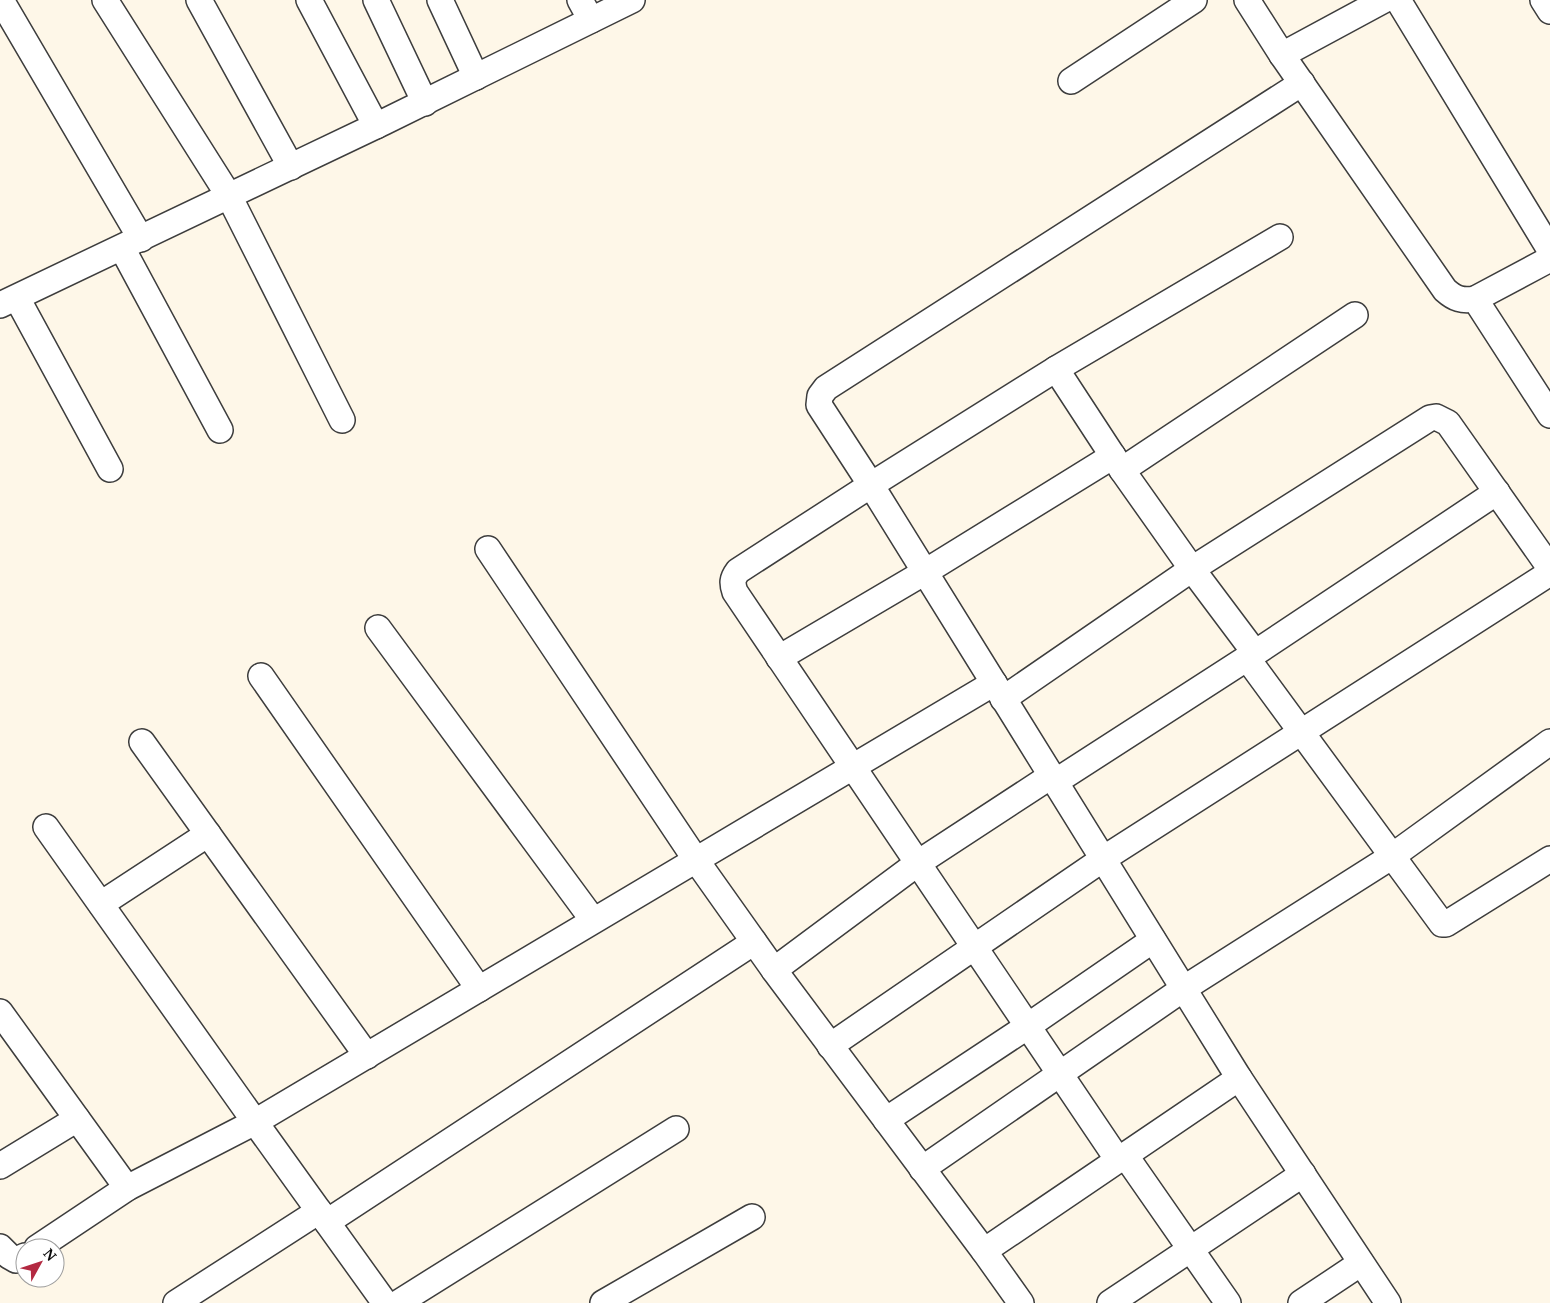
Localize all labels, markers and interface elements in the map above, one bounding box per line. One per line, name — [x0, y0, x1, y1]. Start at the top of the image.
north arrow — [15, 1238, 65, 1288]
text: N — [40, 1244, 61, 1265]

